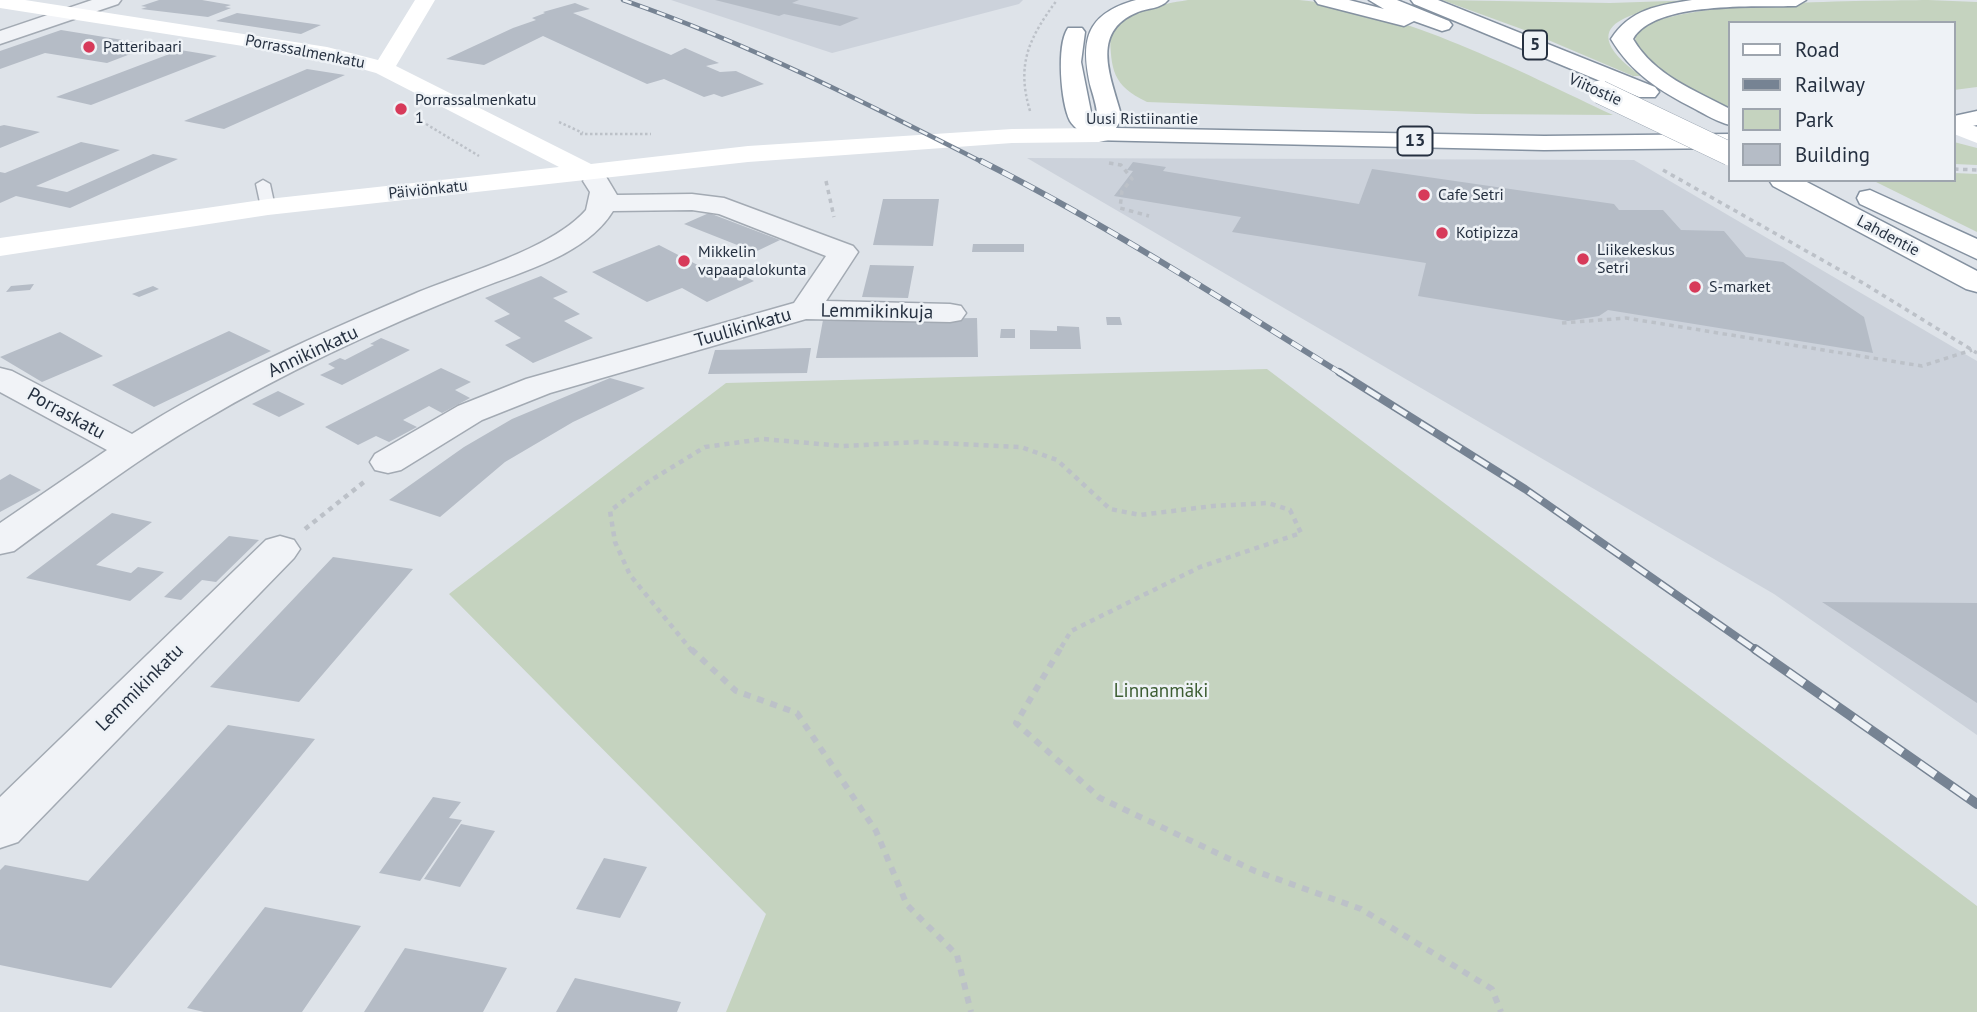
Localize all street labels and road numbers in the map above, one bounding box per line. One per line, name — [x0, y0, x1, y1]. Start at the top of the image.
street label: Porrassalmenkatu — [244, 31, 366, 73]
road number: 5 — [1523, 31, 1547, 60]
street label: Viitostie — [1565, 70, 1625, 110]
street label: Uusi Ristiinantie — [1086, 109, 1198, 129]
road number: 13 — [1398, 126, 1432, 156]
street label: Päiviönkatu — [387, 176, 469, 204]
street label: Lahdentie — [1853, 212, 1923, 260]
street label: Lemmikinkuja — [820, 300, 934, 324]
street label: Tuulikinkatu — [692, 303, 794, 353]
street label: Annikinkatu — [264, 321, 362, 383]
street label: Porraskatu — [23, 383, 109, 445]
street label: Lemmikinkatu — [92, 640, 188, 736]

